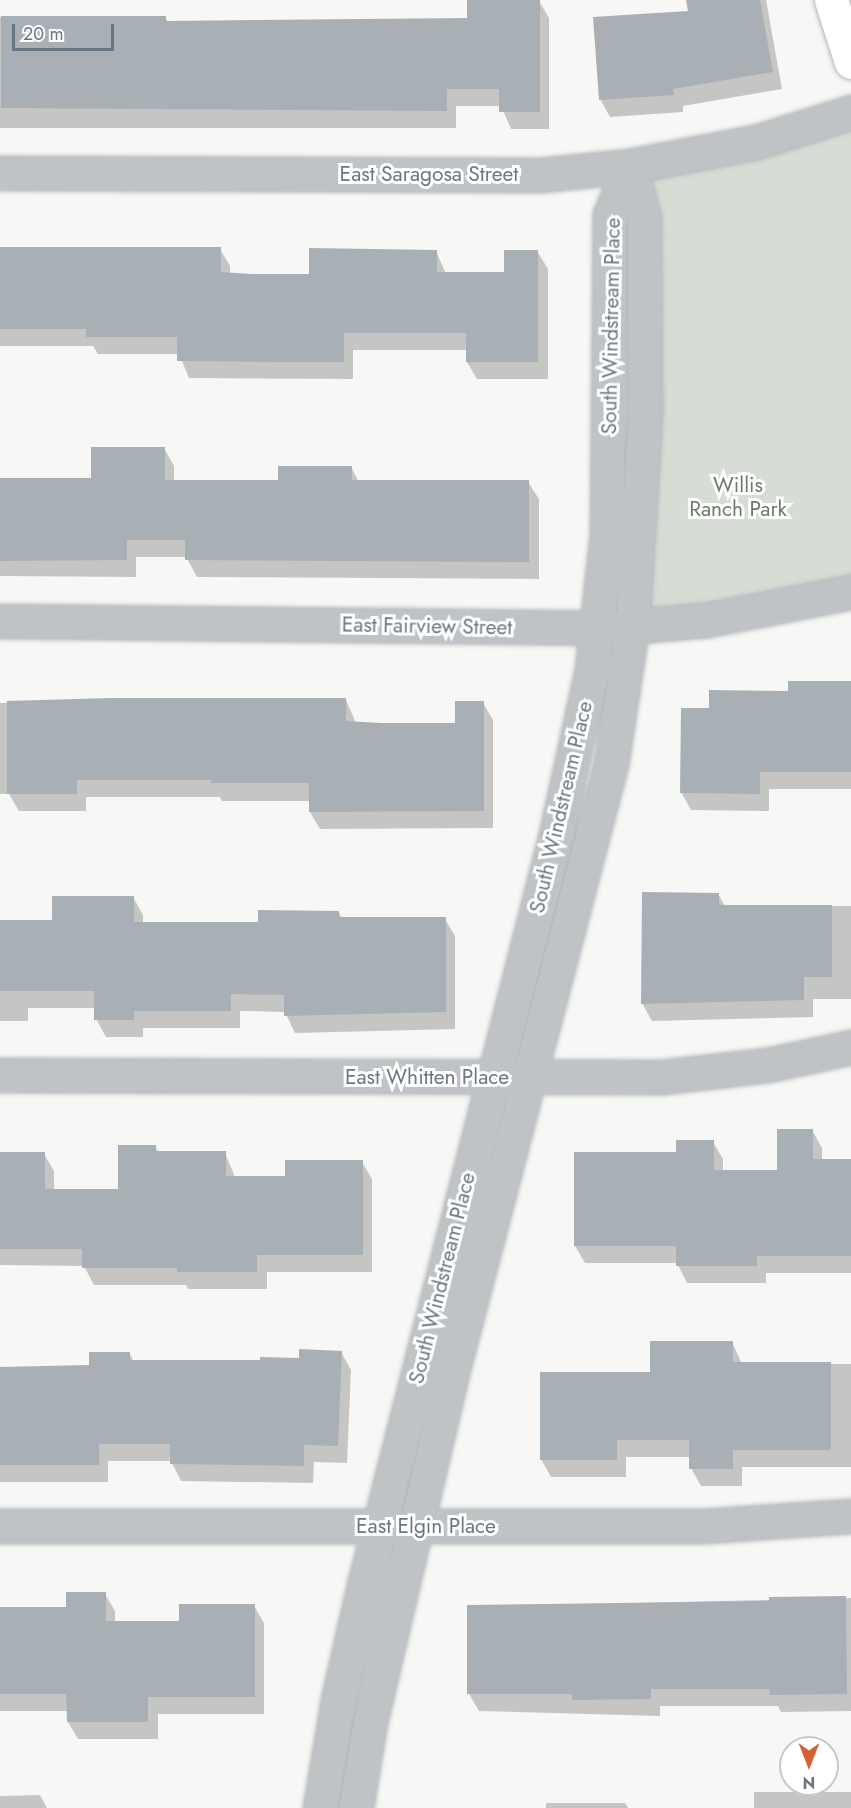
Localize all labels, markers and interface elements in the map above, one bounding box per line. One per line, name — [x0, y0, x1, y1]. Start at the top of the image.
scale bar — [15, 12, 117, 50]
text: 20 m — [23, 21, 63, 47]
street label: East Saragosa Street — [340, 161, 518, 187]
street label: South Windstream Place — [597, 217, 625, 435]
park label: Willis Ranch Park — [689, 472, 787, 522]
street label: East Fairview Street — [341, 612, 513, 640]
street label: South Windstream Place — [524, 699, 598, 915]
street label: East Whitten Place — [345, 1064, 509, 1090]
street label: South Windstream Place — [404, 1170, 480, 1386]
street label: East Elgin Place — [356, 1513, 496, 1539]
north arrow — [779, 1736, 839, 1796]
text: N — [803, 1771, 815, 1794]

